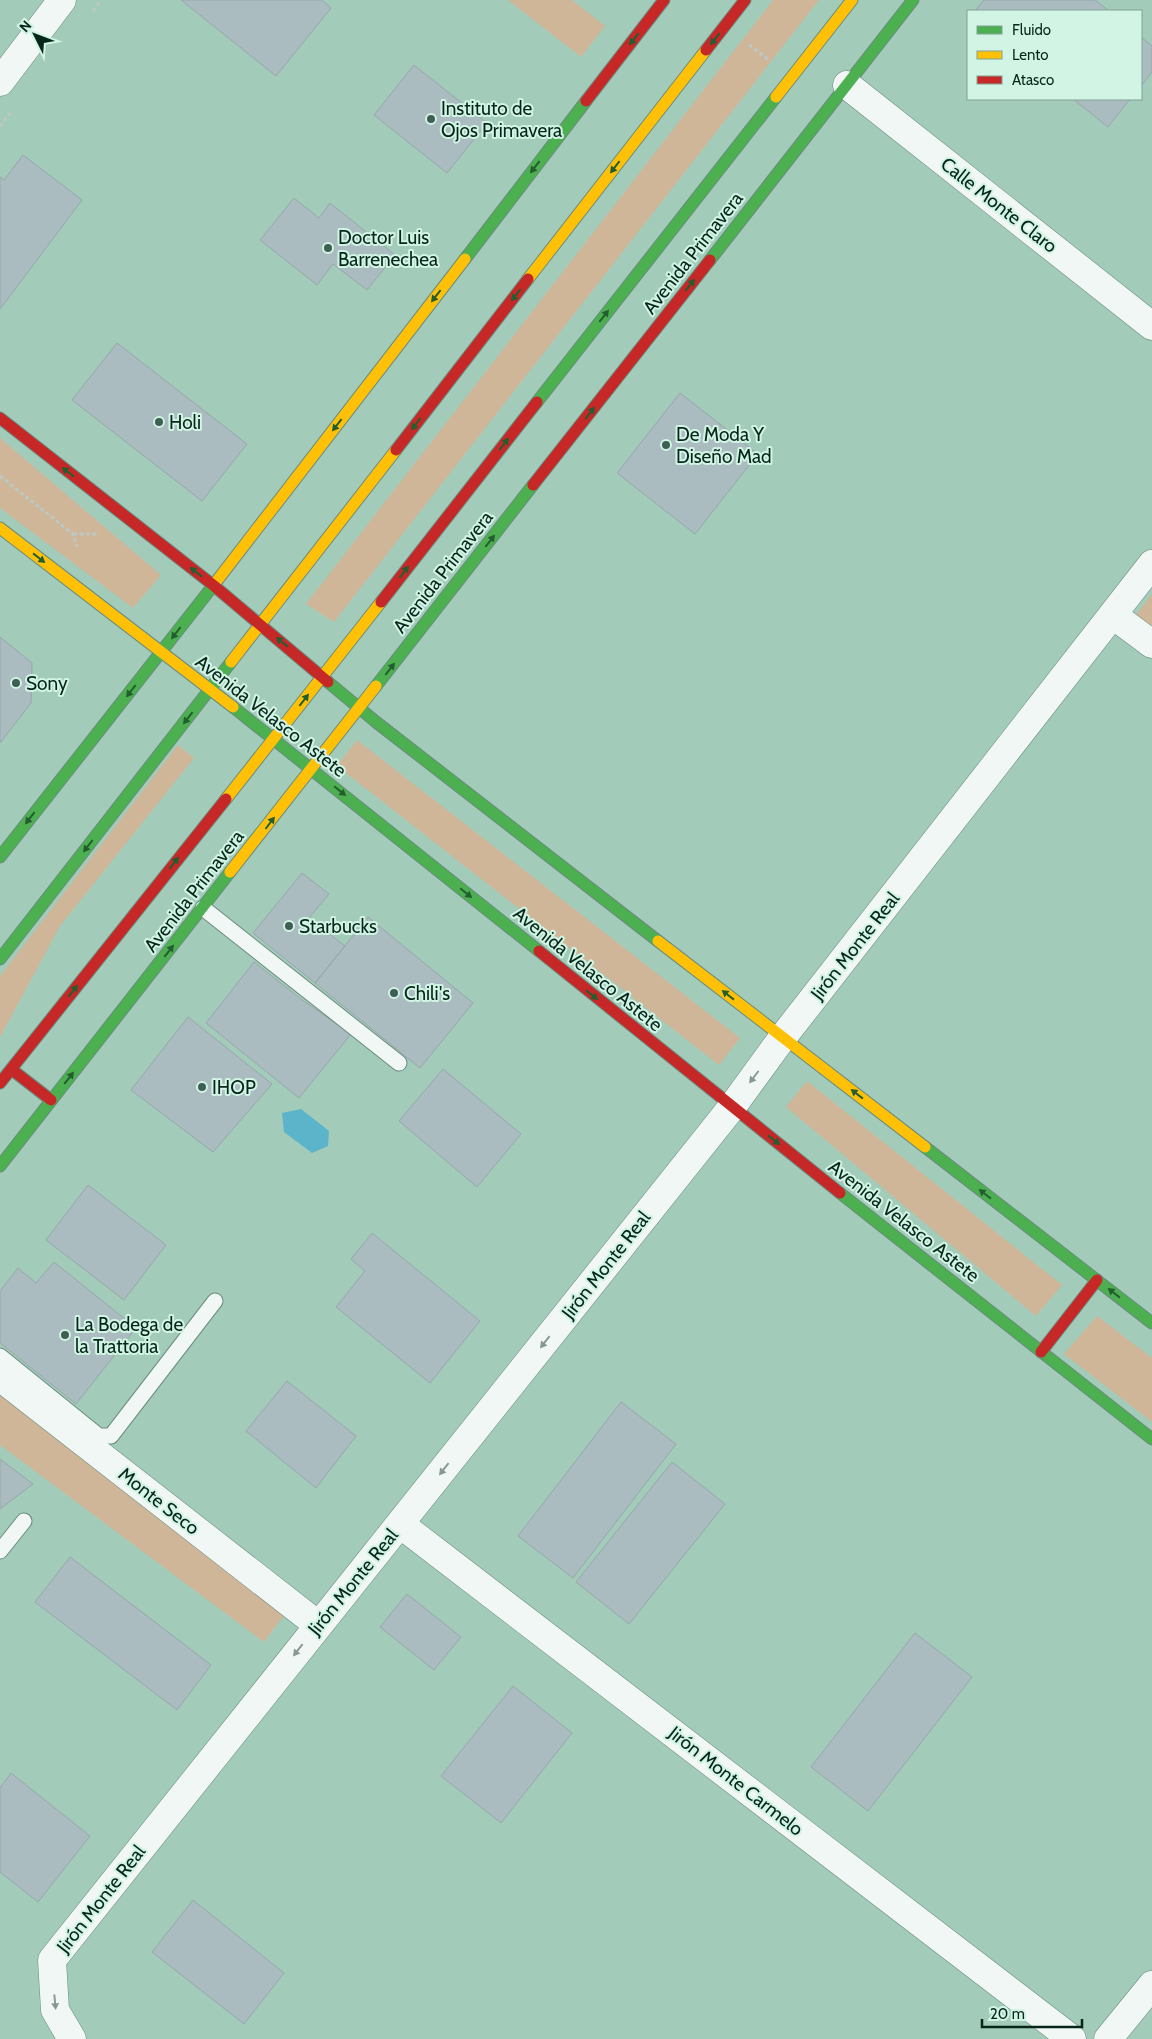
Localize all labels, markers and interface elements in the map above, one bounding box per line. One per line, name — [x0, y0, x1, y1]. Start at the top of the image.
north arrow — [10, 10, 60, 60]
legend — [967, 10, 1142, 100]
text: N — [15, 17, 35, 36]
text: Fluido — [1012, 21, 1051, 39]
one-way arrow — [629, 32, 639, 46]
one-way arrow — [709, 32, 720, 45]
text: Lento — [1012, 46, 1049, 64]
text: Atasco — [1012, 71, 1054, 89]
place label: Instituto de Ojos Primavera — [441, 97, 562, 142]
marker: Instituto de Ojos Primavera — [425, 113, 437, 125]
street label: Calle Monte Claro — [936, 152, 1062, 258]
one-way arrow — [610, 160, 621, 173]
one-way arrow — [529, 161, 540, 174]
street label: Avenida Primavera — [638, 187, 748, 319]
place label: Doctor Luis Barrenechea — [338, 226, 438, 271]
marker: Doctor Luis Barrenechea — [322, 242, 334, 254]
one-way arrow — [685, 279, 696, 292]
one-way arrow — [430, 289, 441, 302]
one-way arrow — [510, 289, 521, 302]
one-way arrow — [599, 310, 610, 323]
one-way arrow — [585, 407, 596, 420]
place label: Holi — [169, 411, 201, 434]
marker: Holi — [153, 416, 165, 428]
one-way arrow — [411, 417, 422, 430]
one-way arrow — [331, 418, 342, 431]
place label: De Moda Y Diseño Mad — [676, 423, 772, 468]
one-way arrow — [499, 438, 510, 451]
marker: De Moda Y Diseño Mad — [660, 439, 672, 451]
one-way arrow — [62, 466, 75, 477]
street label: Avenida Primavera — [388, 506, 498, 638]
one-way arrow — [485, 534, 495, 548]
one-way arrow — [32, 553, 45, 564]
one-way arrow — [399, 565, 409, 579]
one-way arrow — [190, 566, 203, 577]
one-way arrow — [171, 626, 181, 639]
one-way arrow — [276, 637, 289, 648]
street label: Avenida Velasco Astete — [191, 650, 351, 782]
one-way arrow — [385, 662, 395, 676]
place label: Sony — [26, 672, 68, 695]
marker: Sony — [10, 677, 22, 689]
one-way arrow — [125, 684, 136, 697]
one-way arrow — [299, 694, 310, 707]
one-way arrow — [182, 711, 193, 724]
one-way arrow — [333, 785, 346, 796]
one-way arrow — [25, 811, 36, 824]
one-way arrow — [265, 816, 275, 830]
street label: Avenida Primavera — [139, 825, 249, 957]
one-way arrow — [83, 839, 93, 853]
one-way arrow — [169, 857, 180, 870]
one-way arrow — [459, 887, 472, 898]
street label: Jirón Monte Real — [805, 887, 905, 1005]
street label: Avenida Velasco Astete — [509, 902, 667, 1036]
place label: Starbucks — [299, 915, 377, 938]
marker: Starbucks — [283, 920, 295, 932]
one-way arrow — [164, 945, 175, 958]
place label: Chili's — [404, 982, 450, 1005]
one-way arrow — [68, 984, 79, 997]
marker: Chili's — [388, 987, 400, 999]
one-way arrow — [586, 989, 599, 1000]
one-way arrow — [722, 989, 735, 1000]
one-way arrow — [749, 1070, 759, 1084]
one-way arrow — [63, 1072, 74, 1085]
place label: IHOP — [212, 1076, 256, 1099]
marker: IHOP — [196, 1081, 208, 1093]
one-way arrow — [851, 1089, 864, 1100]
one-way arrow — [767, 1135, 780, 1146]
street label: Avenida Velasco Astete — [824, 1155, 984, 1287]
one-way arrow — [979, 1188, 992, 1199]
street label: Jirón Monte Real — [556, 1206, 656, 1324]
one-way arrow — [1107, 1288, 1120, 1299]
place label: La Bodega de la Trattoria — [75, 1313, 183, 1358]
marker: La Bodega de la Trattoria — [59, 1329, 71, 1341]
one-way arrow — [540, 1335, 551, 1348]
street label: Monte Seco — [114, 1462, 204, 1540]
one-way arrow — [439, 1462, 450, 1475]
street label: Jirón Monte Real — [302, 1524, 403, 1641]
one-way arrow — [293, 1643, 304, 1656]
street label: Jirón Monte Carmelo — [663, 1721, 808, 1841]
street label: Jirón Monte Real — [51, 1840, 151, 1958]
one-way arrow — [51, 1994, 59, 2010]
scale bar — [982, 1996, 1082, 2028]
text: 20 m — [990, 2005, 1025, 2023]

